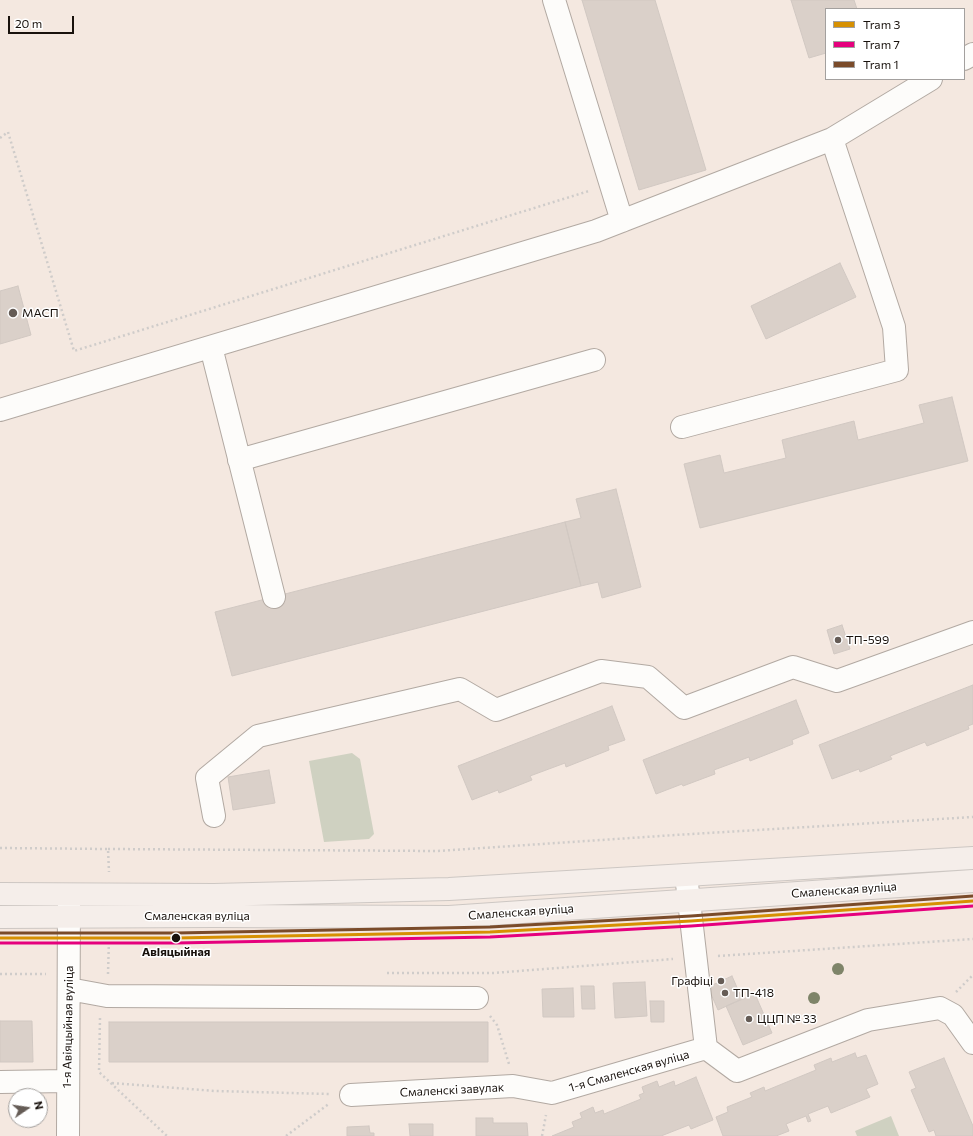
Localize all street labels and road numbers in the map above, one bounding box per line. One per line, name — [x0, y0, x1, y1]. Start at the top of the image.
street label: Смаленская вуліца — [791, 879, 897, 901]
street label: Смаленская вуліца — [468, 901, 574, 923]
street label: Смаленская вуліца — [144, 909, 250, 923]
street label: 1-я Авіяцыйная вуліца — [60, 966, 76, 1088]
street label: 1-я Смаленская вуліца — [567, 1047, 691, 1095]
street label: Смаленскі завулак — [399, 1080, 505, 1100]

